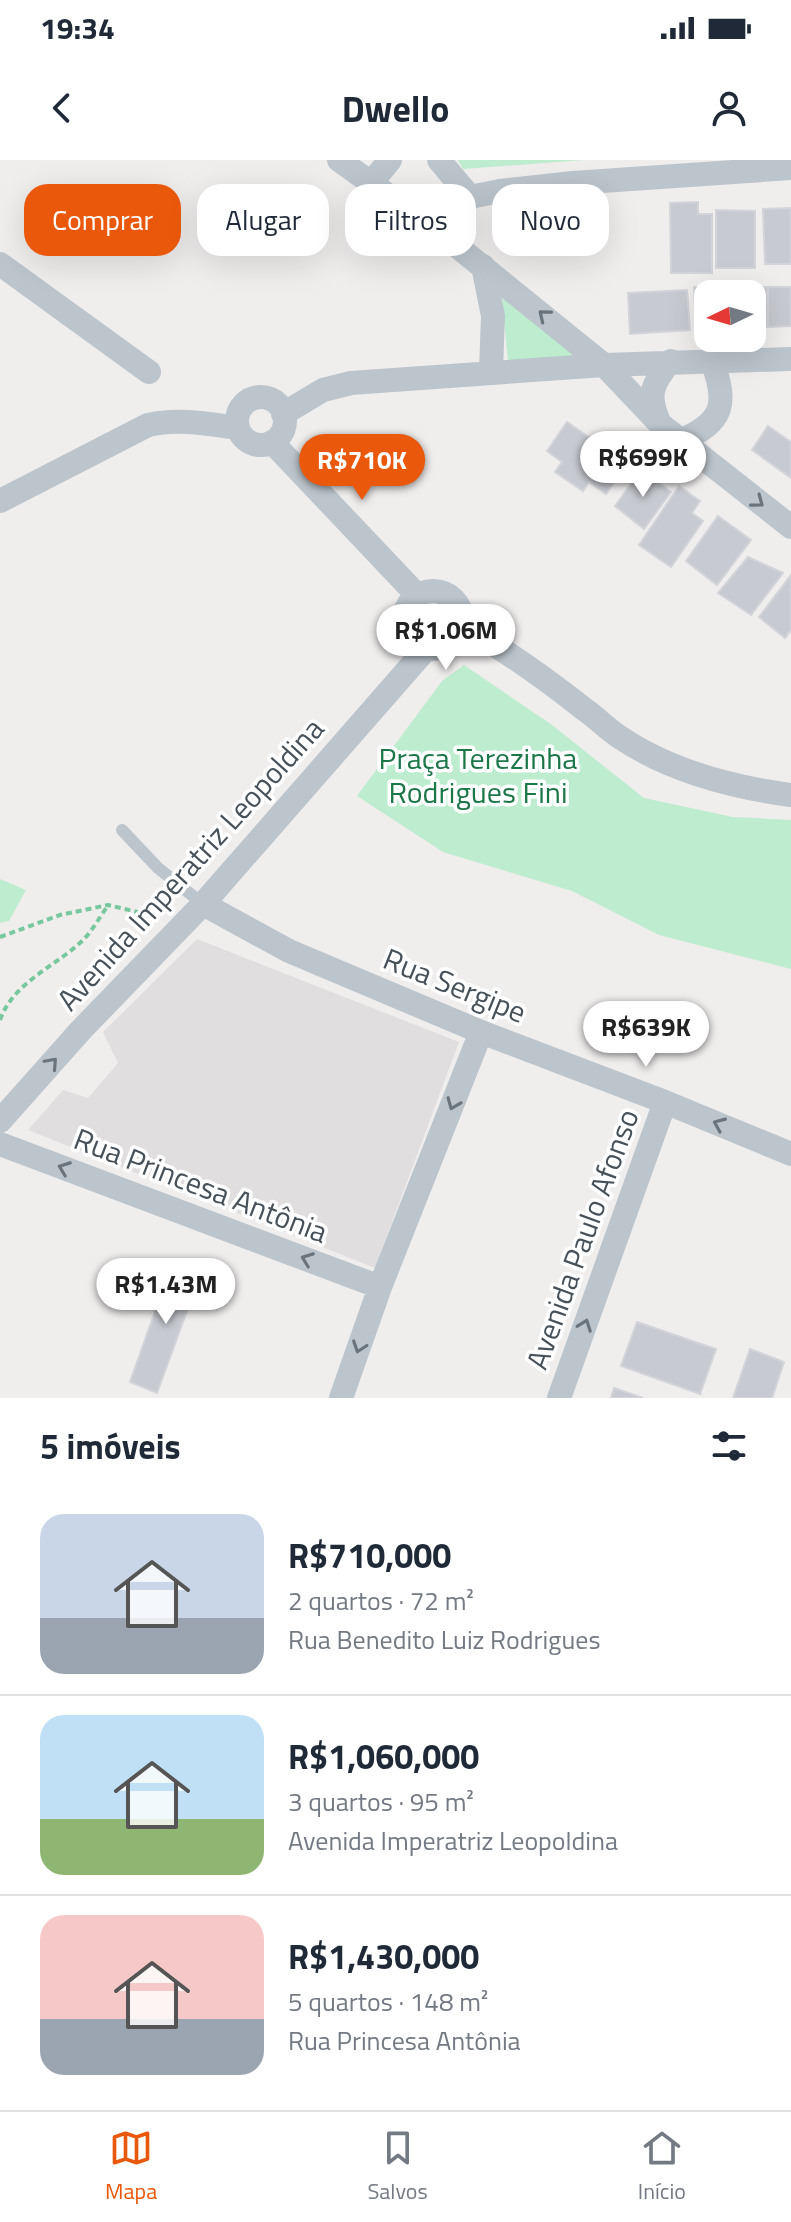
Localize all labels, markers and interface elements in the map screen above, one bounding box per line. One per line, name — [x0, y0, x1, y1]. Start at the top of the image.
text: 19:34 — [40, 5, 115, 51]
text: Dwello — [342, 81, 449, 136]
icon: back — [40, 86, 84, 130]
icon: person — [707, 86, 751, 130]
chip: Comprar — [24, 184, 181, 256]
chip: Alugar — [197, 184, 329, 256]
chip: Filtros — [345, 184, 476, 256]
chip: Novo — [492, 184, 609, 256]
north arrow — [694, 280, 766, 352]
map controls — [694, 280, 766, 352]
one-way arrow — [538, 311, 553, 325]
pin: R$699K — [578, 431, 708, 499]
pin: R$710K — [297, 434, 427, 502]
text: R$699K — [598, 437, 688, 476]
text: R$710K — [317, 440, 407, 479]
one-way arrow — [749, 492, 763, 506]
pin: R$1.06M — [372, 604, 520, 672]
text: R$1.06M — [394, 610, 498, 649]
street label: Avenida Imperatriz Leopoldina — [46, 707, 334, 1021]
park label: Praça Terezinha Rodrigues Fini — [379, 735, 577, 815]
street label: Rua Sergipe — [377, 935, 533, 1035]
pin: R$639K — [581, 1001, 711, 1069]
text: R$639K — [601, 1007, 691, 1046]
one-way arrow — [42, 1057, 56, 1072]
one-way arrow — [446, 1096, 463, 1110]
street label: Avenida Paulo Afonso — [514, 1102, 650, 1376]
street label: Rua Princesa Antônia — [67, 1115, 335, 1255]
one-way arrow — [713, 1117, 727, 1134]
one-way arrow — [58, 1161, 72, 1178]
one-way arrow — [301, 1252, 315, 1269]
pin: R$1.43M — [92, 1258, 240, 1326]
text: R$1.43M — [114, 1264, 218, 1303]
one-way arrow — [576, 1318, 592, 1332]
one-way arrow — [353, 1339, 369, 1353]
text: 5 imóveis — [40, 1420, 181, 1472]
icon: filters — [707, 1424, 751, 1468]
text: R$710,000 — [288, 1529, 451, 1581]
icon: home — [104, 1546, 200, 1642]
text: 2 quartos · 72 m² — [288, 1581, 474, 1620]
text: Rua Benedito Luiz Rodrigues — [288, 1620, 600, 1659]
text: R$1,060,000 — [288, 1730, 479, 1782]
icon: home — [104, 1747, 200, 1843]
text: 3 quartos · 95 m² — [288, 1782, 474, 1821]
text: Avenida Imperatriz Leopoldina — [288, 1821, 618, 1860]
text: R$1,430,000 — [288, 1930, 479, 1982]
icon: home — [104, 1947, 200, 2043]
text: 5 quartos · 148 m² — [288, 1982, 488, 2021]
text: Rua Princesa Antônia — [288, 2021, 521, 2060]
tab: Mapa — [105, 2126, 157, 2208]
tab: Salvos — [367, 2126, 428, 2208]
tab: Início — [638, 2126, 686, 2208]

